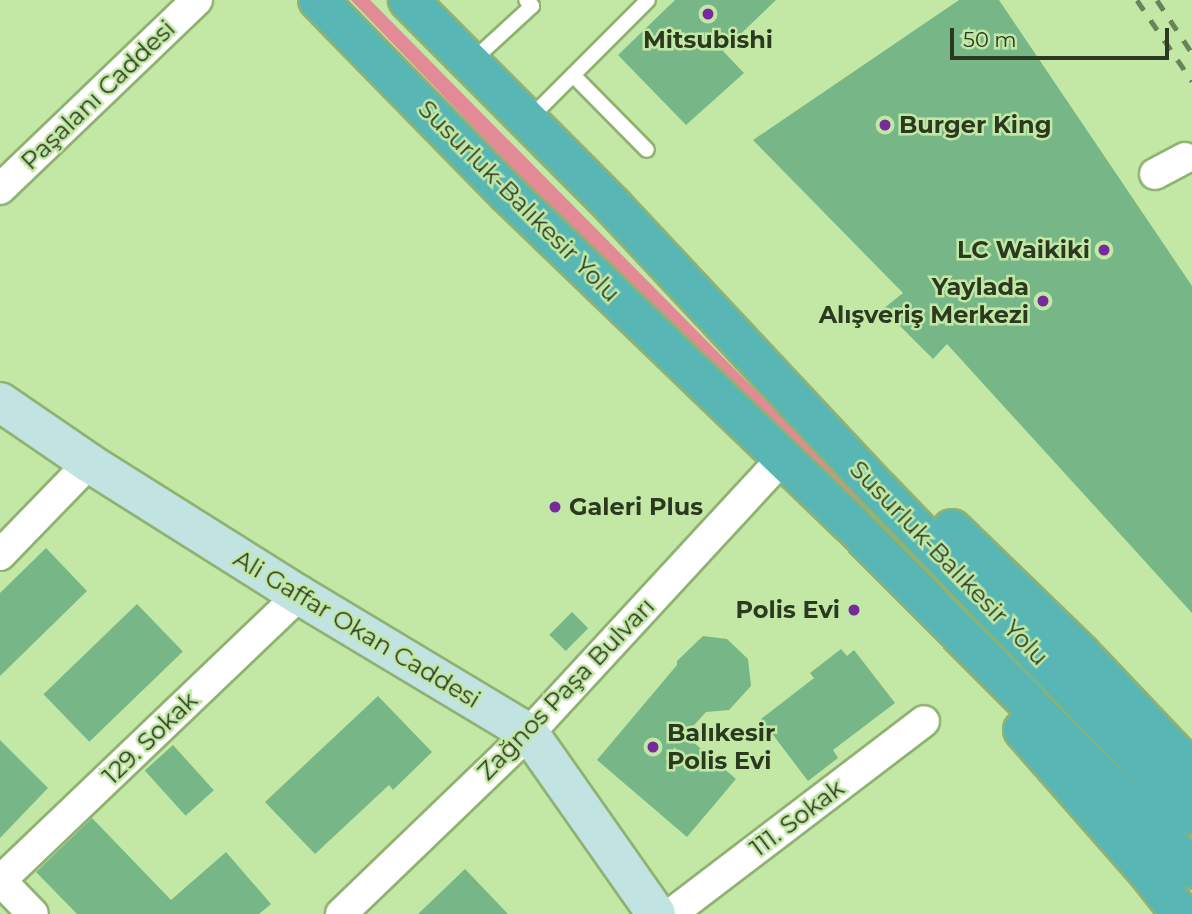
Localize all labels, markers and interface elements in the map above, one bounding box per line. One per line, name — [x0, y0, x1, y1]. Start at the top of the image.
marker: Mitsubishi — [700, 6, 716, 22]
street label: Paşalanı Caddesi — [15, 14, 181, 176]
scale bar — [954, 14, 1173, 58]
place label: Mitsubishi — [643, 26, 773, 54]
text: 50 m — [963, 27, 1017, 52]
street label: Susurluk-Balıkesir Yolu — [412, 94, 626, 308]
place label: Burger King — [899, 111, 1052, 139]
marker: Burger King — [877, 117, 893, 133]
place label: LC Waikiki — [957, 236, 1090, 264]
marker: LC Waikiki — [1096, 242, 1112, 258]
place label: Yaylada Alışveriş Merkezi — [819, 273, 1029, 329]
marker: Yaylada Alışveriş Merkezi — [1035, 293, 1051, 309]
street label: Susurluk-Balıkesir Yolu — [844, 455, 1054, 671]
place label: Galeri Plus — [569, 493, 703, 521]
marker: Galeri Plus — [547, 499, 563, 515]
street label: Ali Gaffar Okan Caddesi — [229, 544, 485, 714]
street label: Zağnos Paşa Bulvarı — [472, 592, 660, 786]
place label: Polis Evi — [735, 596, 840, 624]
marker: Polis Evi — [846, 602, 862, 618]
street label: 129. Sokak — [97, 686, 203, 790]
place label: Balıkesir Polis Evi — [667, 719, 775, 775]
marker: Balıkesir Polis Evi — [645, 739, 661, 755]
street label: 111. Sokak — [744, 773, 850, 863]

